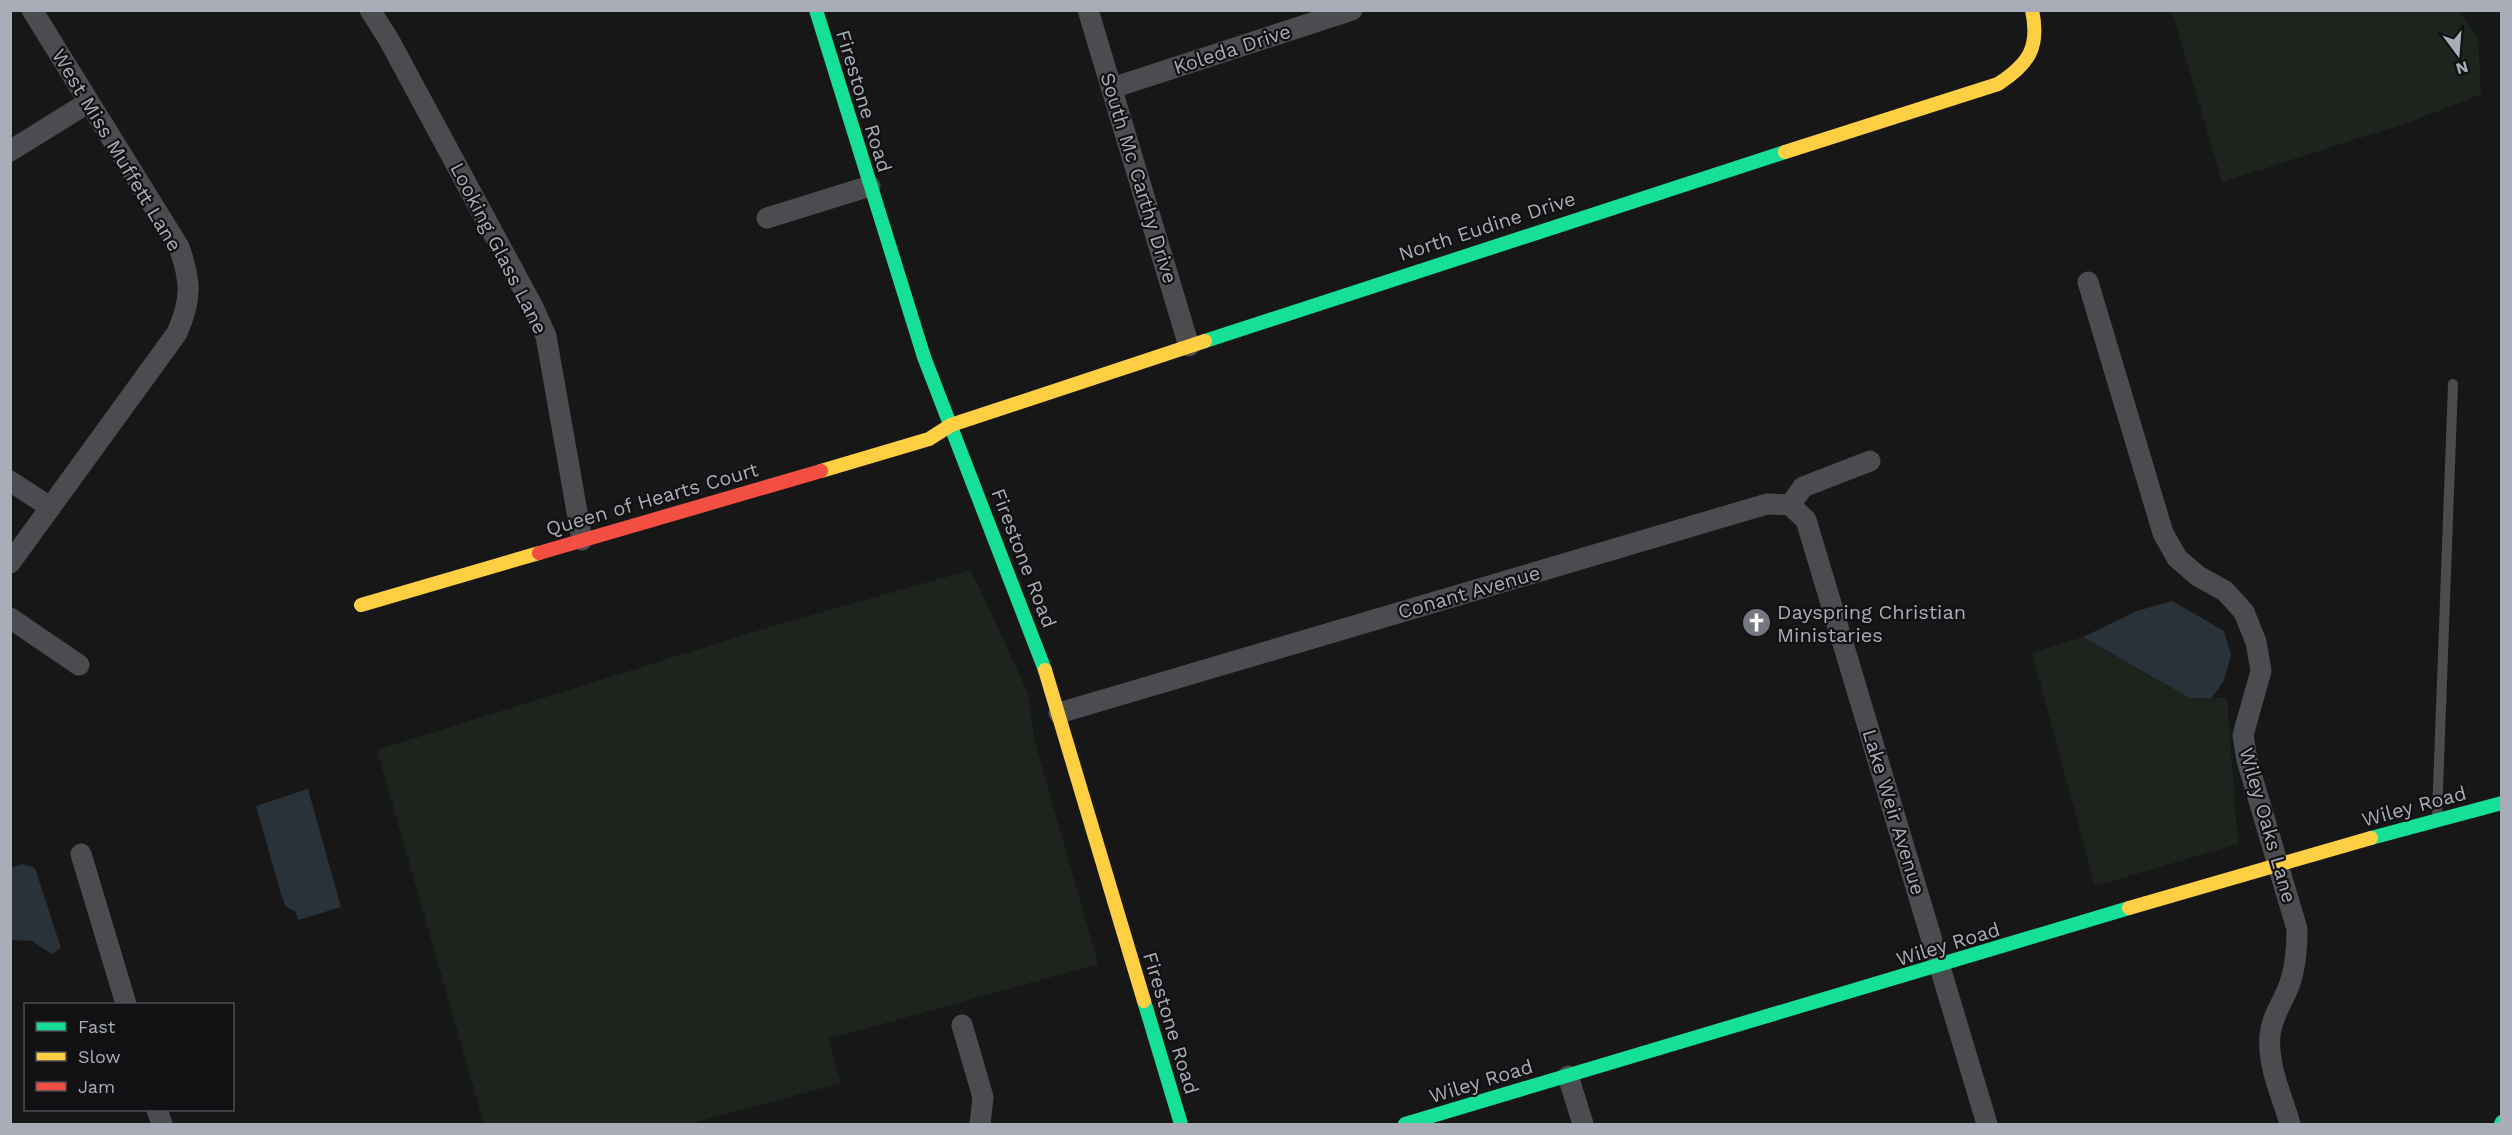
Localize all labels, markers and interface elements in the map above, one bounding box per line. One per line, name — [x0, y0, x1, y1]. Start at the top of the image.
street label: Koleda Drive — [1170, 19, 1294, 79]
north arrow — [2428, 24, 2488, 84]
street label: Firestone Road — [831, 27, 897, 175]
street label: West Miss Muffett Lane — [47, 45, 187, 255]
text: N — [2454, 57, 2470, 79]
street label: South Mc Carthy Drive — [1095, 70, 1183, 286]
street label: Looking Glass Lane — [445, 158, 553, 338]
street label: North Eudine Drive — [1395, 186, 1579, 266]
street label: Queen of Hearts Court — [543, 457, 762, 541]
street label: Firestone Road — [986, 485, 1062, 631]
street label: Conant Avenue — [1395, 560, 1543, 624]
place label: Dayspring Christian Ministaries — [1777, 600, 1966, 647]
church icon: Dayspring Christian Ministaries — [1740, 607, 1772, 639]
street label: Lake Weir Avenue — [1857, 726, 1931, 898]
street label: Wiley Oaks Lane — [2234, 745, 2302, 905]
street label: Wiley Road — [2359, 781, 2469, 831]
street label: Wiley Road — [1893, 917, 2003, 971]
street label: Firestone Road — [1138, 949, 1204, 1097]
legend — [24, 1003, 234, 1111]
text: Fast — [78, 1016, 116, 1037]
text: Slow — [78, 1046, 121, 1067]
street label: Wiley Road — [1426, 1054, 1536, 1108]
text: Jam — [78, 1076, 115, 1097]

